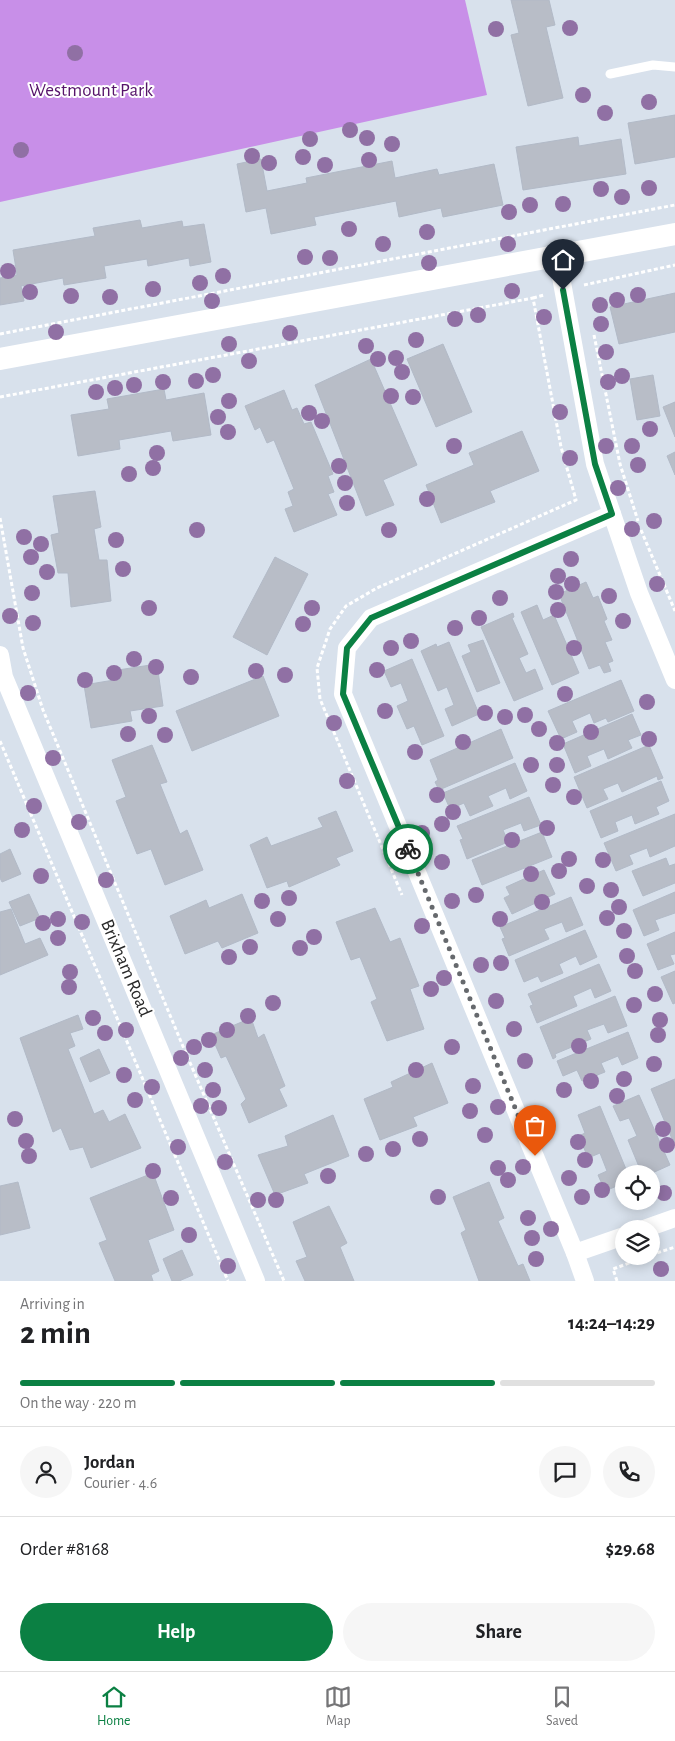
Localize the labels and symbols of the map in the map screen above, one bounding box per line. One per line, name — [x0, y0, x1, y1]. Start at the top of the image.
park label: Westmount Park — [29, 81, 153, 100]
pin — [542, 239, 584, 290]
courier — [383, 824, 433, 874]
street label: Brixham Road — [97, 917, 155, 1020]
pin — [514, 1105, 556, 1156]

